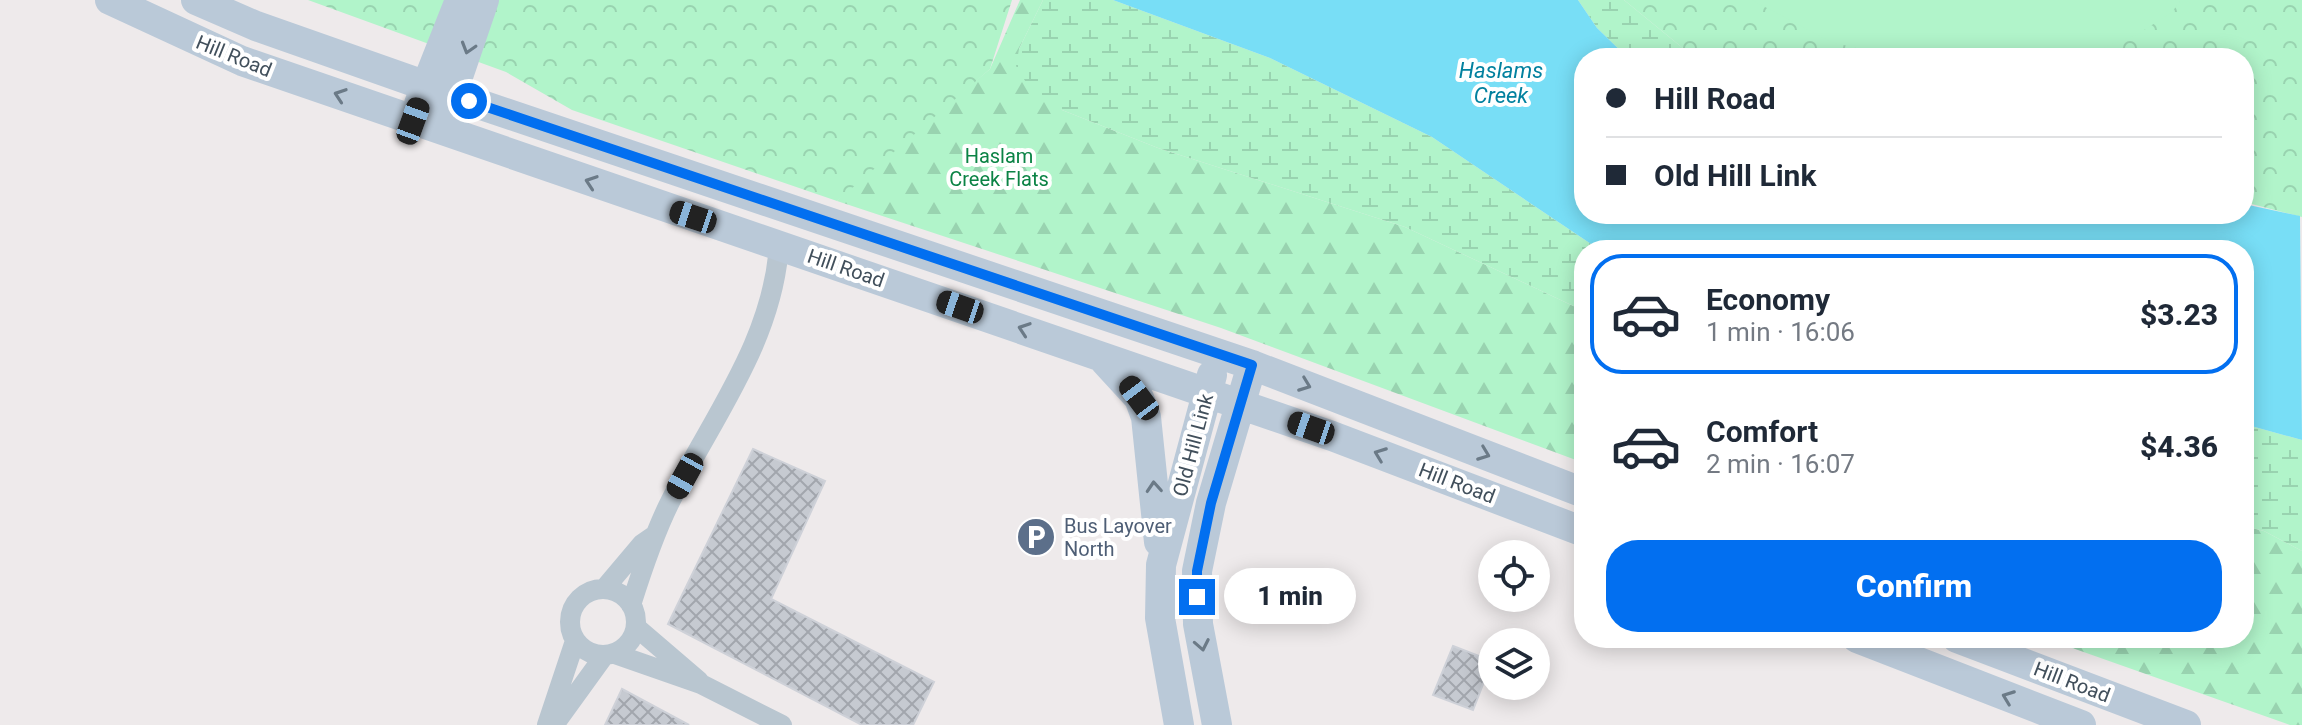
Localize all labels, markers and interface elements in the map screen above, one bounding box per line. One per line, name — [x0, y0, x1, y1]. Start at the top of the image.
street label: Hill Road — [193, 30, 275, 82]
one-way arrow — [461, 40, 477, 54]
water label: Haslams Creek — [1459, 58, 1543, 108]
text: Hill Road — [1654, 81, 1776, 116]
route start — [451, 83, 487, 119]
one-way arrow — [333, 89, 347, 105]
car — [394, 94, 432, 148]
park label: Haslam Creek Flats — [949, 144, 1049, 191]
text: Old Hill Link — [1654, 158, 1816, 193]
one-way arrow — [585, 175, 599, 191]
car — [666, 198, 720, 236]
street label: Hill Road — [804, 244, 888, 292]
icon: car — [1610, 278, 1682, 350]
text: Economy — [1706, 282, 1830, 317]
car — [933, 288, 987, 326]
text: $3.23 — [2140, 297, 2218, 332]
text: 1 min · 16:06 — [1706, 317, 1855, 347]
one-way arrow — [1018, 322, 1032, 339]
car — [1115, 372, 1163, 424]
one-way arrow — [1297, 375, 1311, 392]
street label: Old Hill Link — [1168, 390, 1218, 499]
car — [1284, 409, 1338, 447]
icon: car — [1610, 410, 1682, 482]
text: Comfort — [1706, 414, 1818, 449]
text: $4.36 — [2140, 429, 2218, 464]
one-way arrow — [1476, 444, 1490, 461]
one-way arrow — [1374, 447, 1388, 464]
car — [663, 449, 707, 503]
text: 2 min · 16:07 — [1706, 449, 1855, 479]
street label: Hill Road — [1415, 458, 1499, 508]
one-way arrow — [1146, 480, 1163, 493]
place label: Bus Layover North — [1064, 514, 1172, 561]
parking icon: Bus Layover North — [1015, 516, 1057, 558]
map controls — [1478, 540, 1550, 700]
button: locate — [1478, 540, 1550, 612]
button: Confirm — [1606, 540, 2222, 632]
callout: 1 min — [1225, 569, 1357, 625]
route end — [1179, 579, 1215, 615]
text: 1 min — [1257, 581, 1323, 611]
button: layers — [1478, 628, 1550, 700]
one-way arrow — [1192, 639, 1209, 652]
street label: Hill Road — [2030, 657, 2114, 707]
one-way arrow — [2002, 690, 2016, 707]

